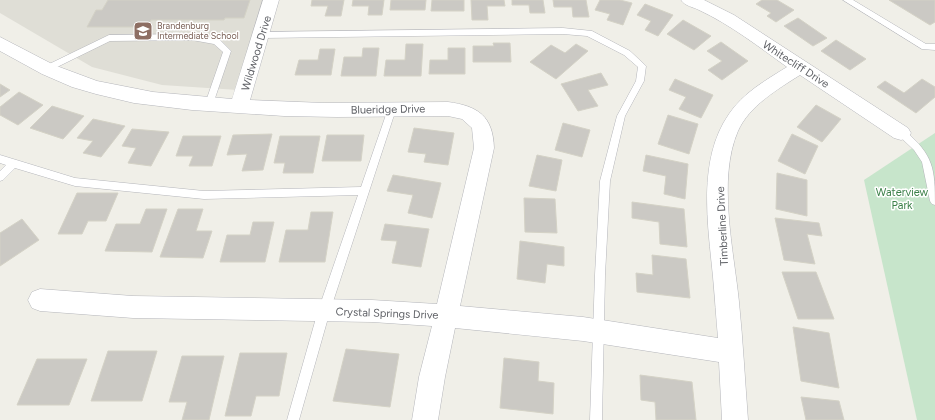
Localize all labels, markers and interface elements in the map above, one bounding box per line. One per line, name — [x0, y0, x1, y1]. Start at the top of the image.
street label: Wildwood Drive — [239, 14, 274, 92]
school or university icon: Brandenburg Intermediate School — [132, 20, 154, 42]
place label: Brandenburg Intermediate School — [157, 20, 239, 41]
street label: Whitecliff Drive — [760, 38, 831, 91]
street label: Blueridge Drive — [351, 102, 425, 117]
street label: Timberline Drive — [714, 186, 731, 266]
park label: Waterview Park — [876, 186, 929, 212]
street label: Crystal Springs Drive — [335, 305, 439, 322]

